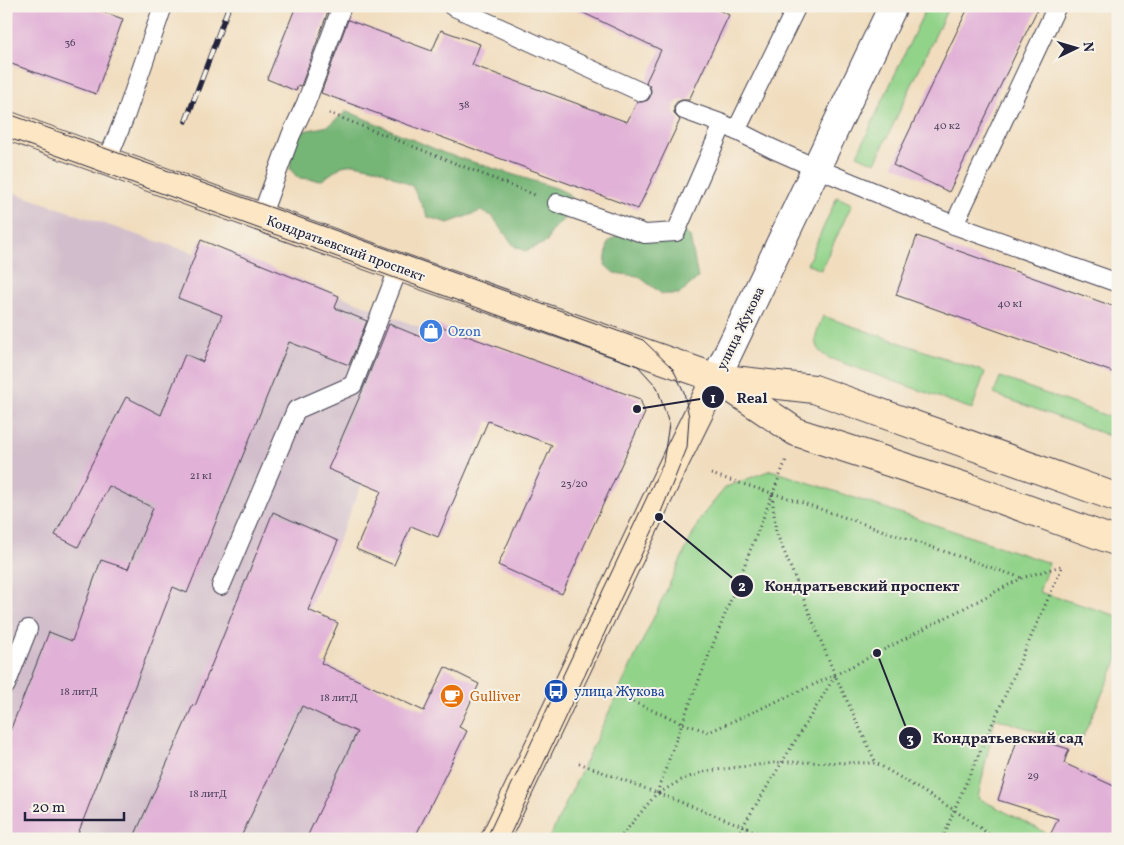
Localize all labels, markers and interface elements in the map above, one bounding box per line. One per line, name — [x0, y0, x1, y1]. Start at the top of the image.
north arrow — [1052, 22, 1102, 72]
house number: 36 — [64, 36, 76, 51]
text: N — [1078, 41, 1097, 53]
house number: 38 — [458, 98, 470, 113]
house number: 40 к2 — [934, 119, 961, 134]
street label: Кондратьевский проспект — [264, 212, 427, 287]
street label: улица Жукова — [713, 284, 770, 374]
house number: 40 к1 — [997, 297, 1023, 312]
shop icon: Ozon — [418, 318, 444, 344]
place label: Ozon — [448, 323, 481, 342]
callout: Real — [701, 382, 777, 412]
text: 1 — [710, 389, 716, 410]
text: Real — [736, 389, 768, 410]
house number: 21 к1 — [190, 469, 212, 484]
house number: 23/20 — [560, 477, 588, 492]
callout: Кондратьевский проспект — [730, 571, 970, 601]
text: 2 — [738, 577, 746, 598]
text: Кондратьевский проспект — [764, 577, 960, 598]
bus stop icon: улица Жукова — [543, 678, 569, 704]
cafe icon: Gulliver — [439, 683, 465, 709]
place label: улица Жукова — [574, 683, 665, 702]
house number: 18 литД — [60, 685, 98, 700]
place label: Gulliver — [470, 688, 521, 707]
house number: 18 литД — [320, 691, 358, 706]
callout: Кондратьевский сад — [898, 723, 1093, 753]
text: 3 — [906, 729, 914, 750]
text: Кондратьевский сад — [933, 729, 1083, 750]
house number: 29 — [1027, 769, 1039, 784]
house number: 18 литД — [189, 787, 227, 802]
scale bar — [25, 790, 124, 822]
text: 20 m — [32, 798, 65, 819]

